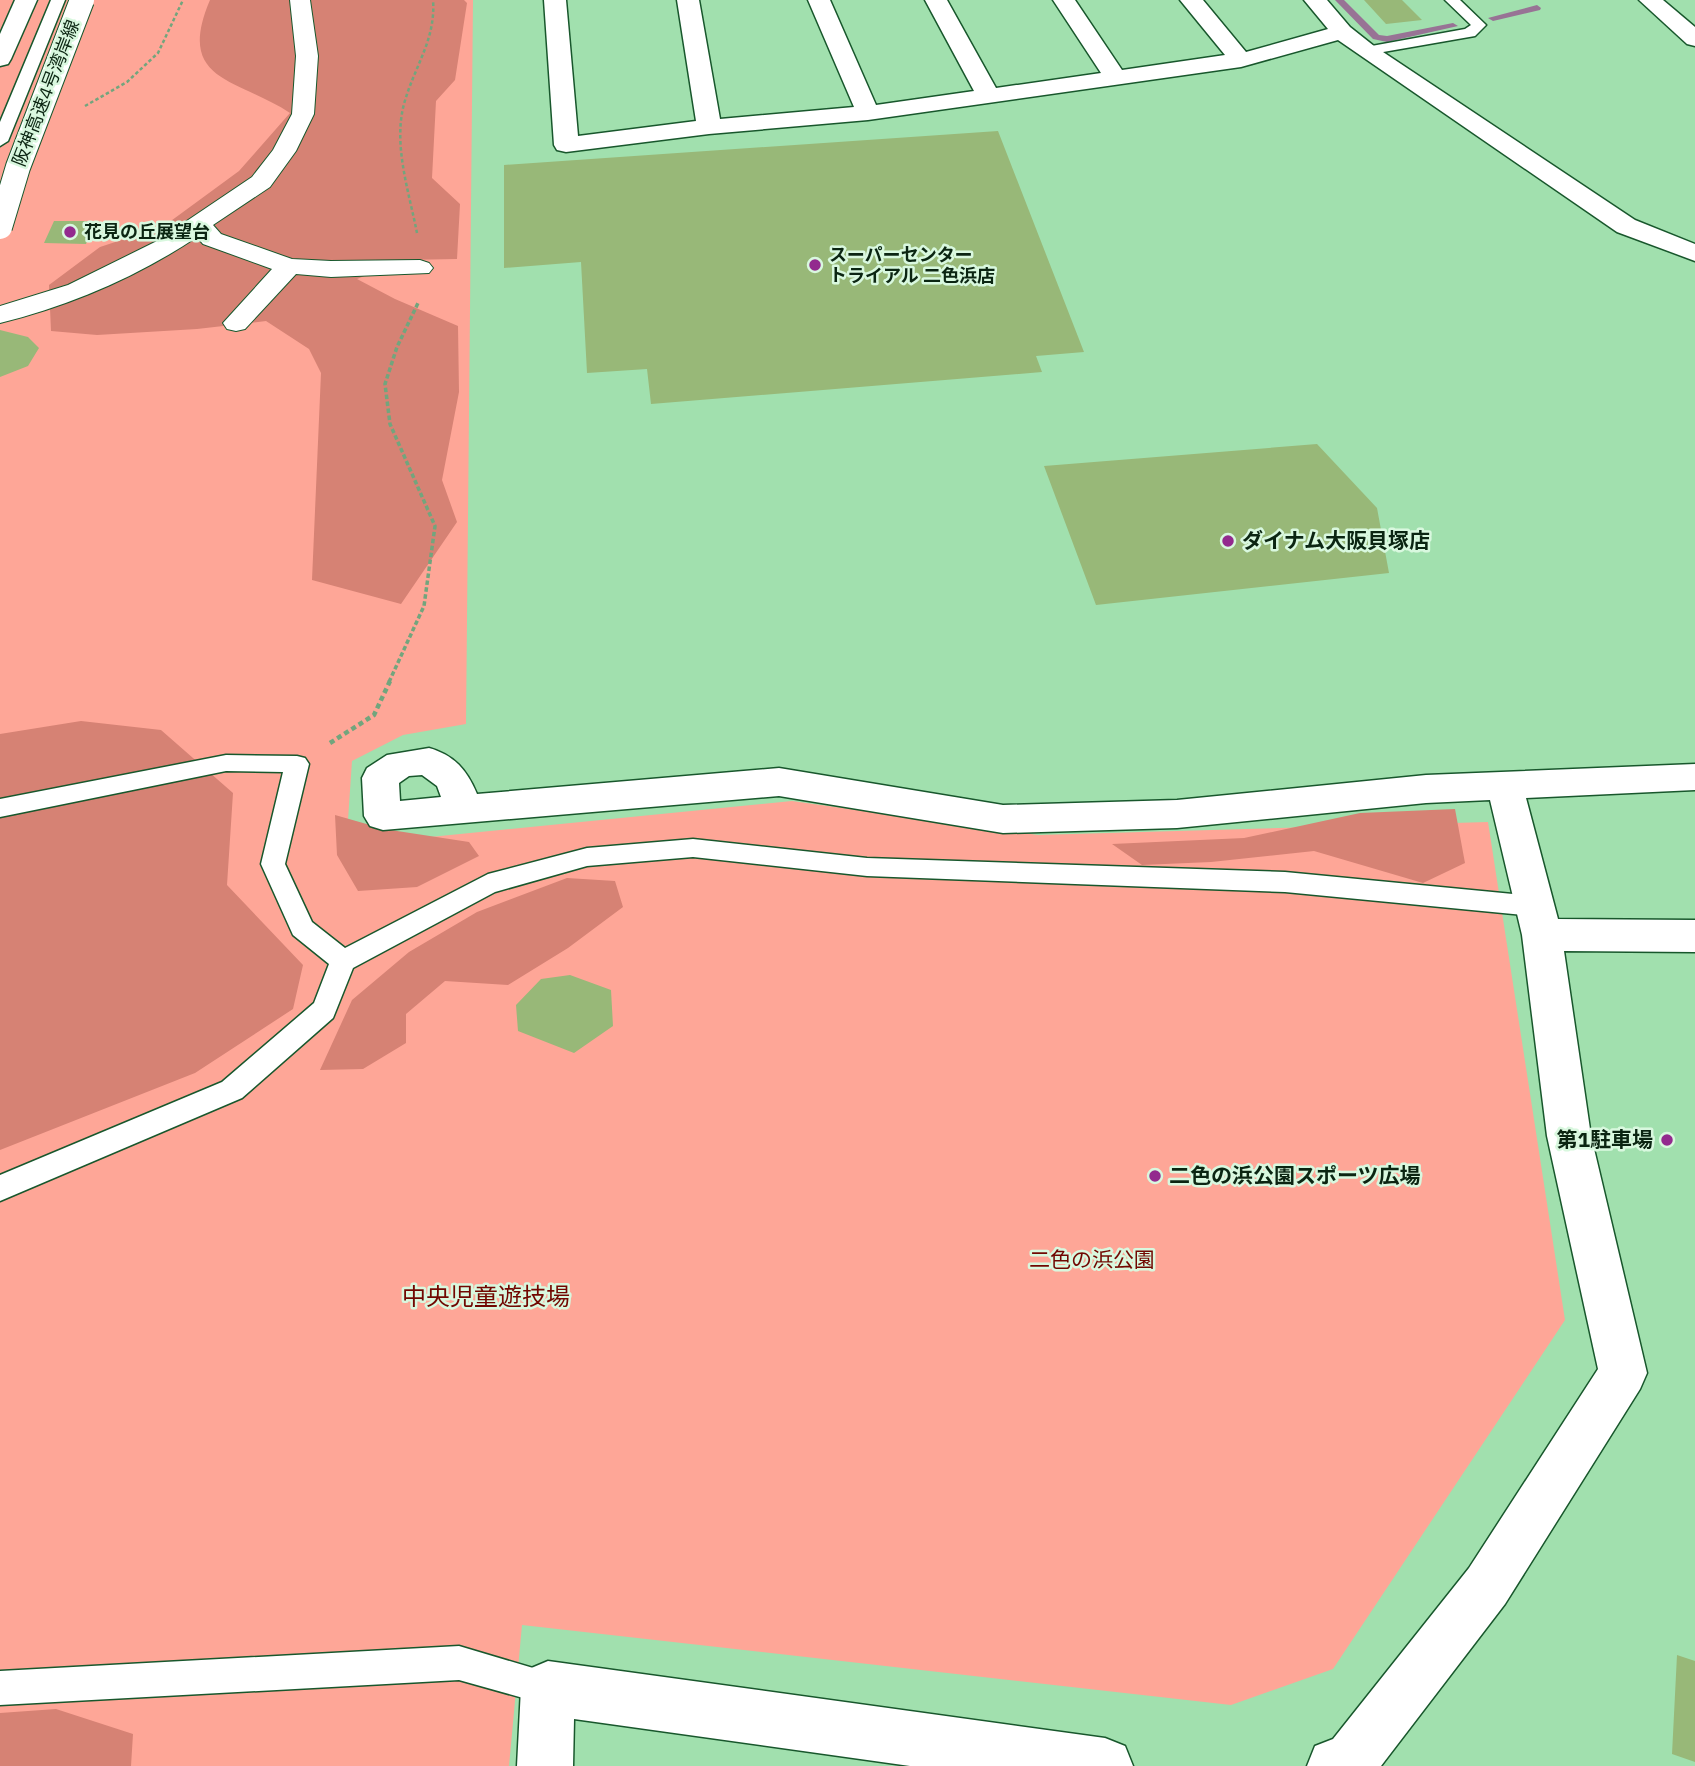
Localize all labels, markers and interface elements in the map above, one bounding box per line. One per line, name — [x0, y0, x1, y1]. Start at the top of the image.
street label: 阪神高速4号湾岸線 — [7, 16, 84, 169]
place label: 花見の丘展望台 — [84, 220, 210, 243]
marker: 花見の丘展望台 — [62, 224, 78, 240]
place label: スーパーセンター トライアル 二色浜店 — [829, 243, 995, 287]
marker: スーパーセンター トライアル 二色浜店 — [807, 257, 823, 273]
place label: ダイナム大阪貝塚店 — [1242, 526, 1430, 554]
marker: ダイナム大阪貝塚店 — [1220, 533, 1236, 549]
place label: 第1駐車場 — [1556, 1125, 1653, 1153]
marker: 第1駐車場 — [1659, 1132, 1675, 1148]
place label: 二色の浜公園スポーツ広場 — [1169, 1161, 1421, 1189]
marker: 二色の浜公園スポーツ広場 — [1147, 1168, 1163, 1184]
park label: 二色の浜公園 — [1029, 1245, 1155, 1273]
park label: 中央児童遊技場 — [402, 1280, 570, 1312]

